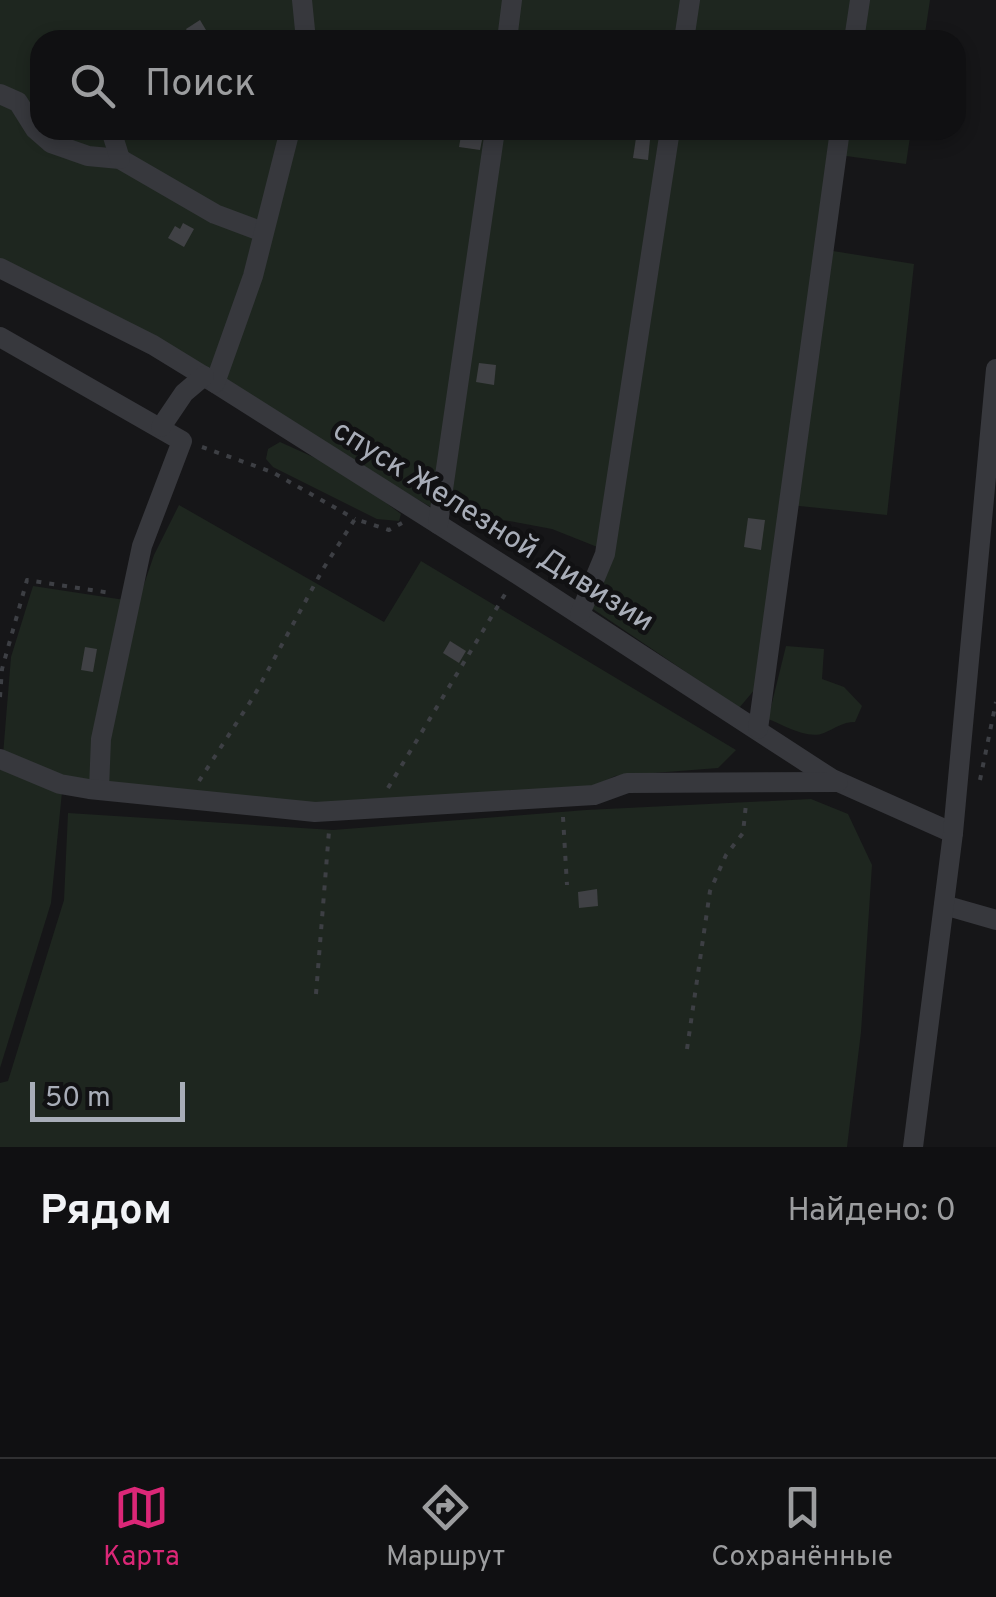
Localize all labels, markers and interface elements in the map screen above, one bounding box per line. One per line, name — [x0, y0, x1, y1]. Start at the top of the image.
search box — [30, 30, 966, 140]
icon: search — [65, 58, 120, 113]
text: Поиск — [145, 61, 256, 110]
street label: спуск Железной Дивизии — [325, 413, 660, 641]
scale bar — [30, 1077, 185, 1122]
text: 50 m — [45, 1081, 111, 1117]
text: Рядом — [40, 1186, 172, 1239]
text: Найдено: 0 — [788, 1192, 956, 1232]
tab: Карта — [103, 1480, 180, 1576]
tab: Маршрут — [386, 1480, 505, 1576]
tab: Сохранённые — [711, 1480, 893, 1576]

